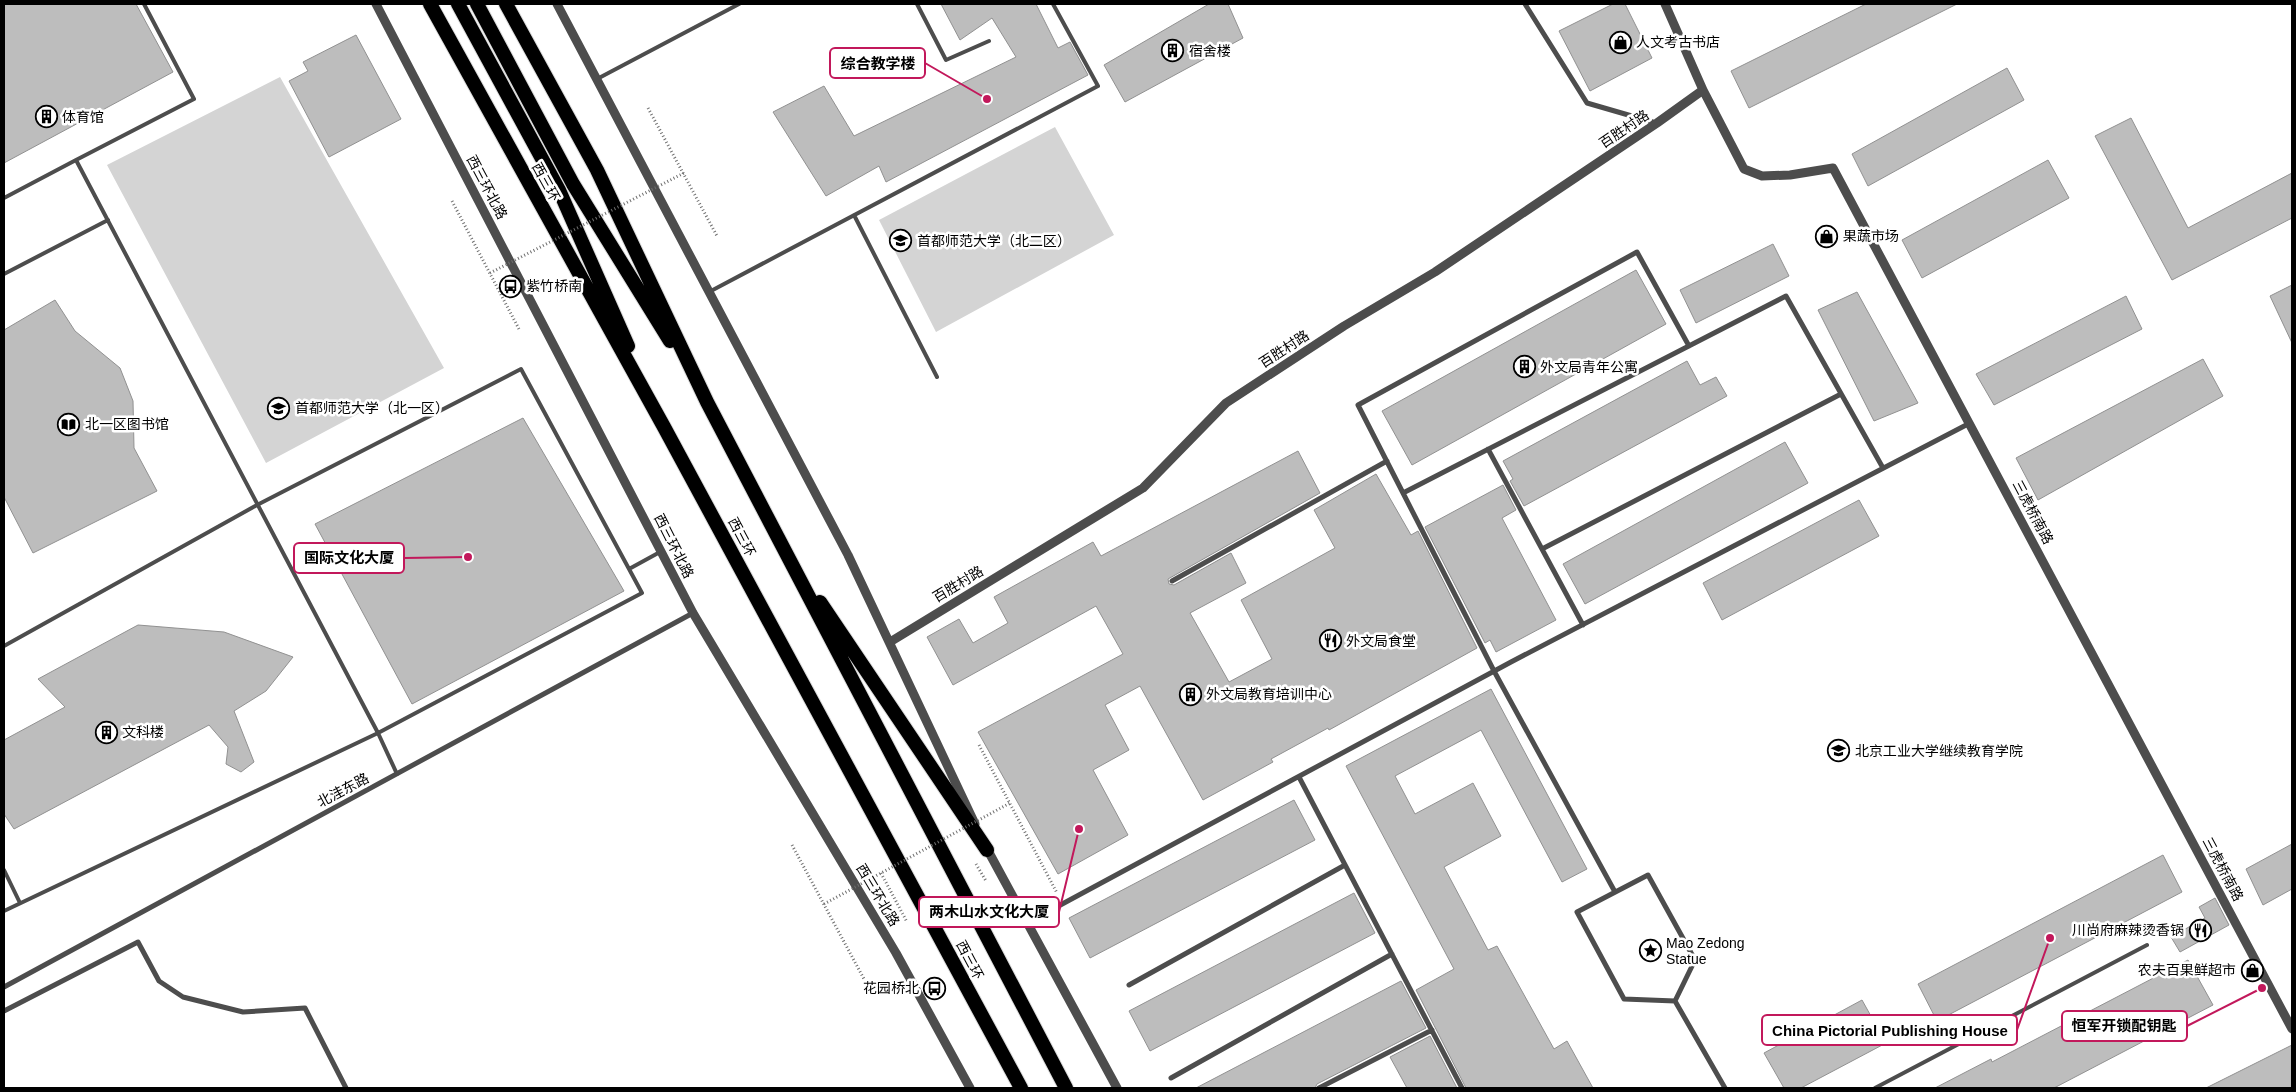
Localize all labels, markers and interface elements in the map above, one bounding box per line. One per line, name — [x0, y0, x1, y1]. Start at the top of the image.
shop icon: 人文考古书店 — [1608, 30, 1632, 54]
place label: 人文考古书店 — [1636, 34, 1720, 50]
building icon: 宿舍楼 — [1161, 39, 1185, 63]
place label: 宿舍楼 — [1189, 43, 1231, 59]
callout: 综合教学楼 — [830, 48, 925, 78]
text: 综合教学楼 — [840, 55, 916, 72]
building icon: 体育馆 — [34, 105, 58, 129]
street label: 百胜村路 — [1596, 107, 1652, 151]
place label: 体育馆 — [62, 109, 104, 125]
street label: 西三环北路 — [464, 152, 510, 222]
street label: 西三环 — [529, 160, 563, 204]
shop icon: 果蔬市场 — [1815, 224, 1839, 248]
place label: 果蔬市场 — [1843, 228, 1899, 244]
school or university icon: 首都师范大学（北二区） — [889, 229, 913, 253]
place label: 首都师范大学（北二区） — [917, 233, 1071, 249]
bus stop icon: 紫竹桥南 — [498, 274, 522, 298]
place label: 紫竹桥南 — [526, 278, 582, 294]
street label: 百胜村路 — [1256, 327, 1312, 371]
building icon: 外文局青年公寓 — [1512, 355, 1536, 379]
place label: 外文局青年公寓 — [1540, 359, 1638, 375]
school or university icon: 首都师范大学（北一区） — [267, 396, 291, 420]
place label: 首都师范大学（北一区） — [295, 400, 449, 416]
library icon: 北一区图书馆 — [57, 412, 81, 436]
place label: 北一区图书馆 — [85, 416, 169, 432]
street label: 三虎桥南路 — [2010, 477, 2056, 547]
street label: 西三环北路 — [651, 511, 697, 581]
street label: 西三环 — [725, 515, 759, 559]
callout: 国际文化大厦 — [294, 543, 404, 573]
text: 国际文化大厦 — [304, 549, 394, 566]
street label: 百胜村路 — [930, 563, 986, 605]
restaurant icon: 外文局食堂 — [1318, 629, 1342, 653]
place label: 外文局食堂 — [1346, 633, 1416, 649]
building icon: 外文局教育培训中心 — [1178, 682, 1202, 706]
place label: 外文局教育培训中心 — [1206, 686, 1332, 702]
building icon: 文科楼 — [94, 720, 118, 744]
place label: 文科楼 — [122, 724, 164, 740]
school or university icon: 北京工业大学继续教育学院 — [1827, 739, 1851, 763]
place label: 北京工业大学继续教育学院 — [1855, 743, 2023, 759]
street label: 北洼东路 — [315, 770, 371, 810]
street label: 三虎桥南路 — [2200, 834, 2246, 904]
street label: 西三环北路 — [853, 861, 903, 929]
callout: 两木山水文化大厦 — [919, 897, 1059, 927]
text: 两木山水文化大厦 — [929, 903, 1049, 920]
restaurant icon: 川尚府麻辣烫香锅 — [2188, 918, 2212, 942]
place label: 川尚府麻辣烫香锅 — [2072, 922, 2184, 938]
place label: Mao Zedong Statue — [1666, 935, 1745, 967]
street label: 西三环 — [953, 938, 987, 982]
place icon: Mao Zedong Statue — [1638, 939, 1662, 963]
shop icon: 农夫百果鲜超市 — [2240, 958, 2264, 982]
place label: 农夫百果鲜超市 — [2138, 962, 2236, 978]
bus stop icon: 花园桥北 — [923, 976, 947, 1000]
place label: 花园桥北 — [863, 980, 919, 996]
callout: 恒军开锁配钥匙 — [2062, 1011, 2187, 1041]
callout: China Pictorial Publishing House — [1762, 1015, 2017, 1045]
text: 恒军开锁配钥匙 — [2071, 1017, 2177, 1034]
text: China Pictorial Publishing House — [1772, 1022, 2008, 1039]

